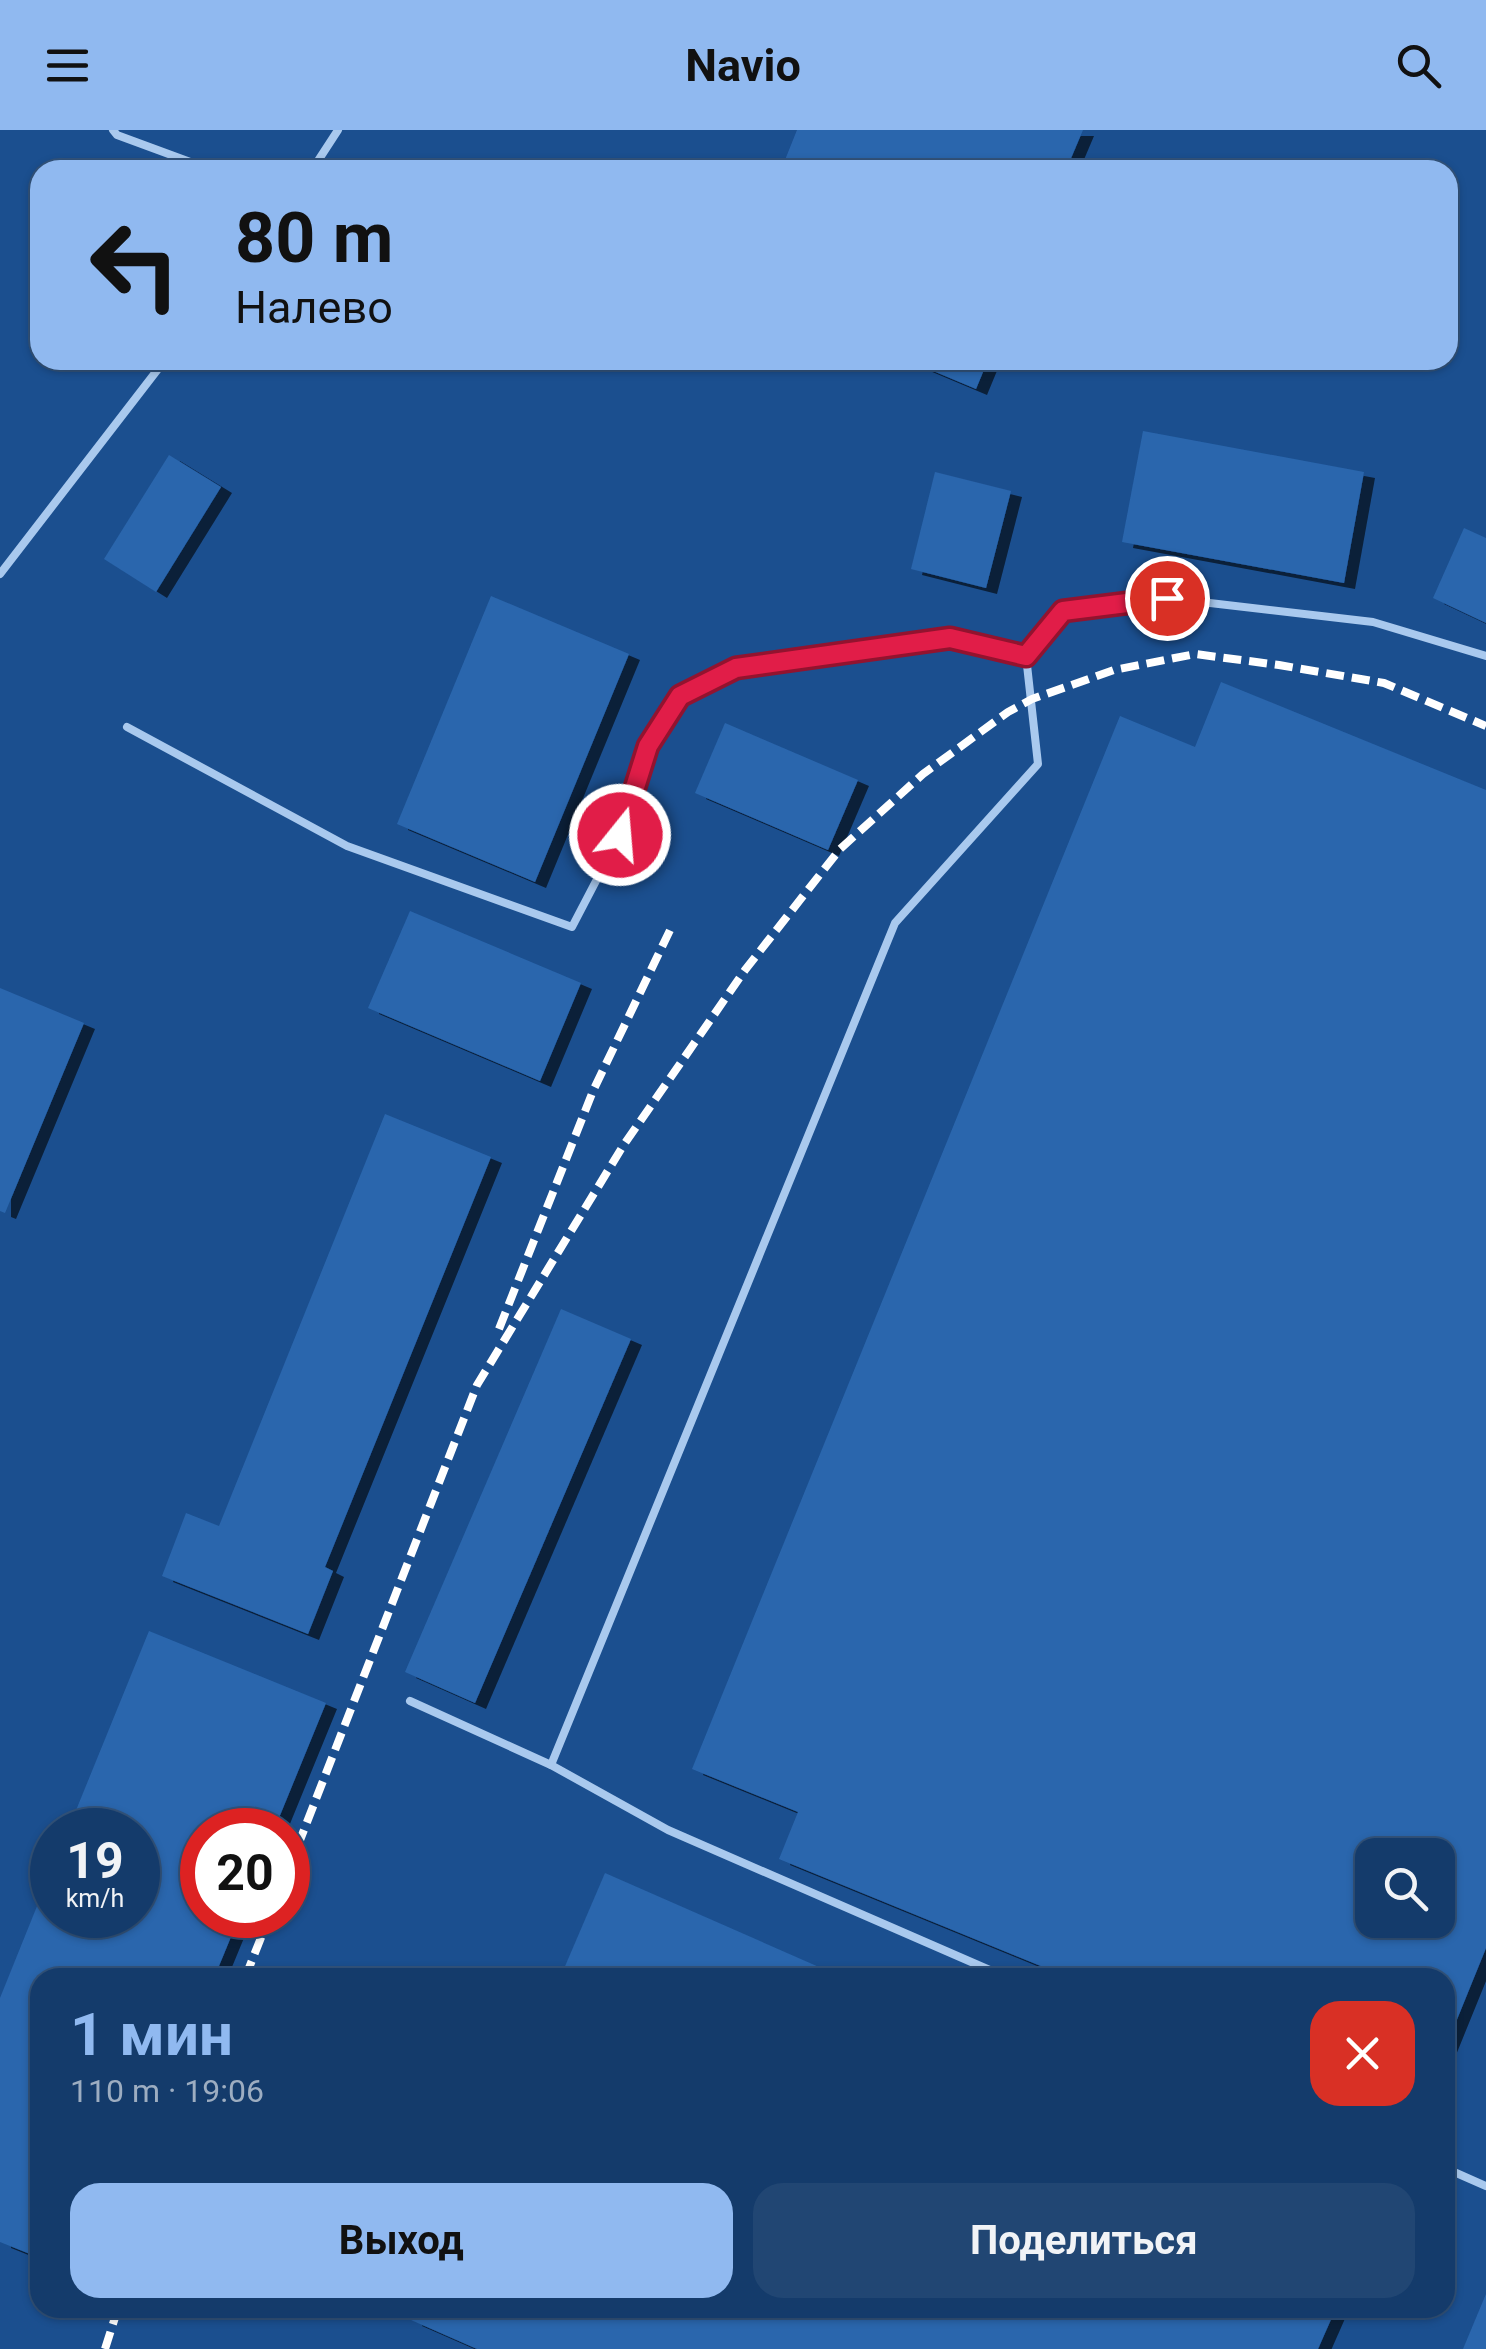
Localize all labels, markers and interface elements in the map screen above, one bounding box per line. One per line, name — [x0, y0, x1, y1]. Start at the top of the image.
icon: menu — [40, 38, 95, 93]
icon: search — [1391, 38, 1446, 93]
text: Navio — [685, 39, 801, 92]
text: 80 m — [235, 197, 393, 279]
icon: left — [70, 200, 200, 330]
text: Налево — [235, 281, 393, 334]
pin — [1125, 556, 1210, 641]
icon: arrive — [1140, 571, 1195, 626]
position arrow — [568, 783, 672, 887]
speed limit sign: 20 — [180, 1808, 310, 1938]
text: 19 — [66, 1832, 124, 1890]
map controls — [1355, 1838, 1455, 1938]
button: search — [1355, 1838, 1455, 1938]
text: km/h — [66, 1884, 124, 1913]
text: 1 мин — [70, 1999, 233, 2070]
button: close — [1310, 2001, 1415, 2106]
text: 110 m · 19:06 — [70, 2072, 264, 2110]
button: Выход — [70, 2183, 733, 2298]
button: Поделиться — [753, 2183, 1415, 2298]

